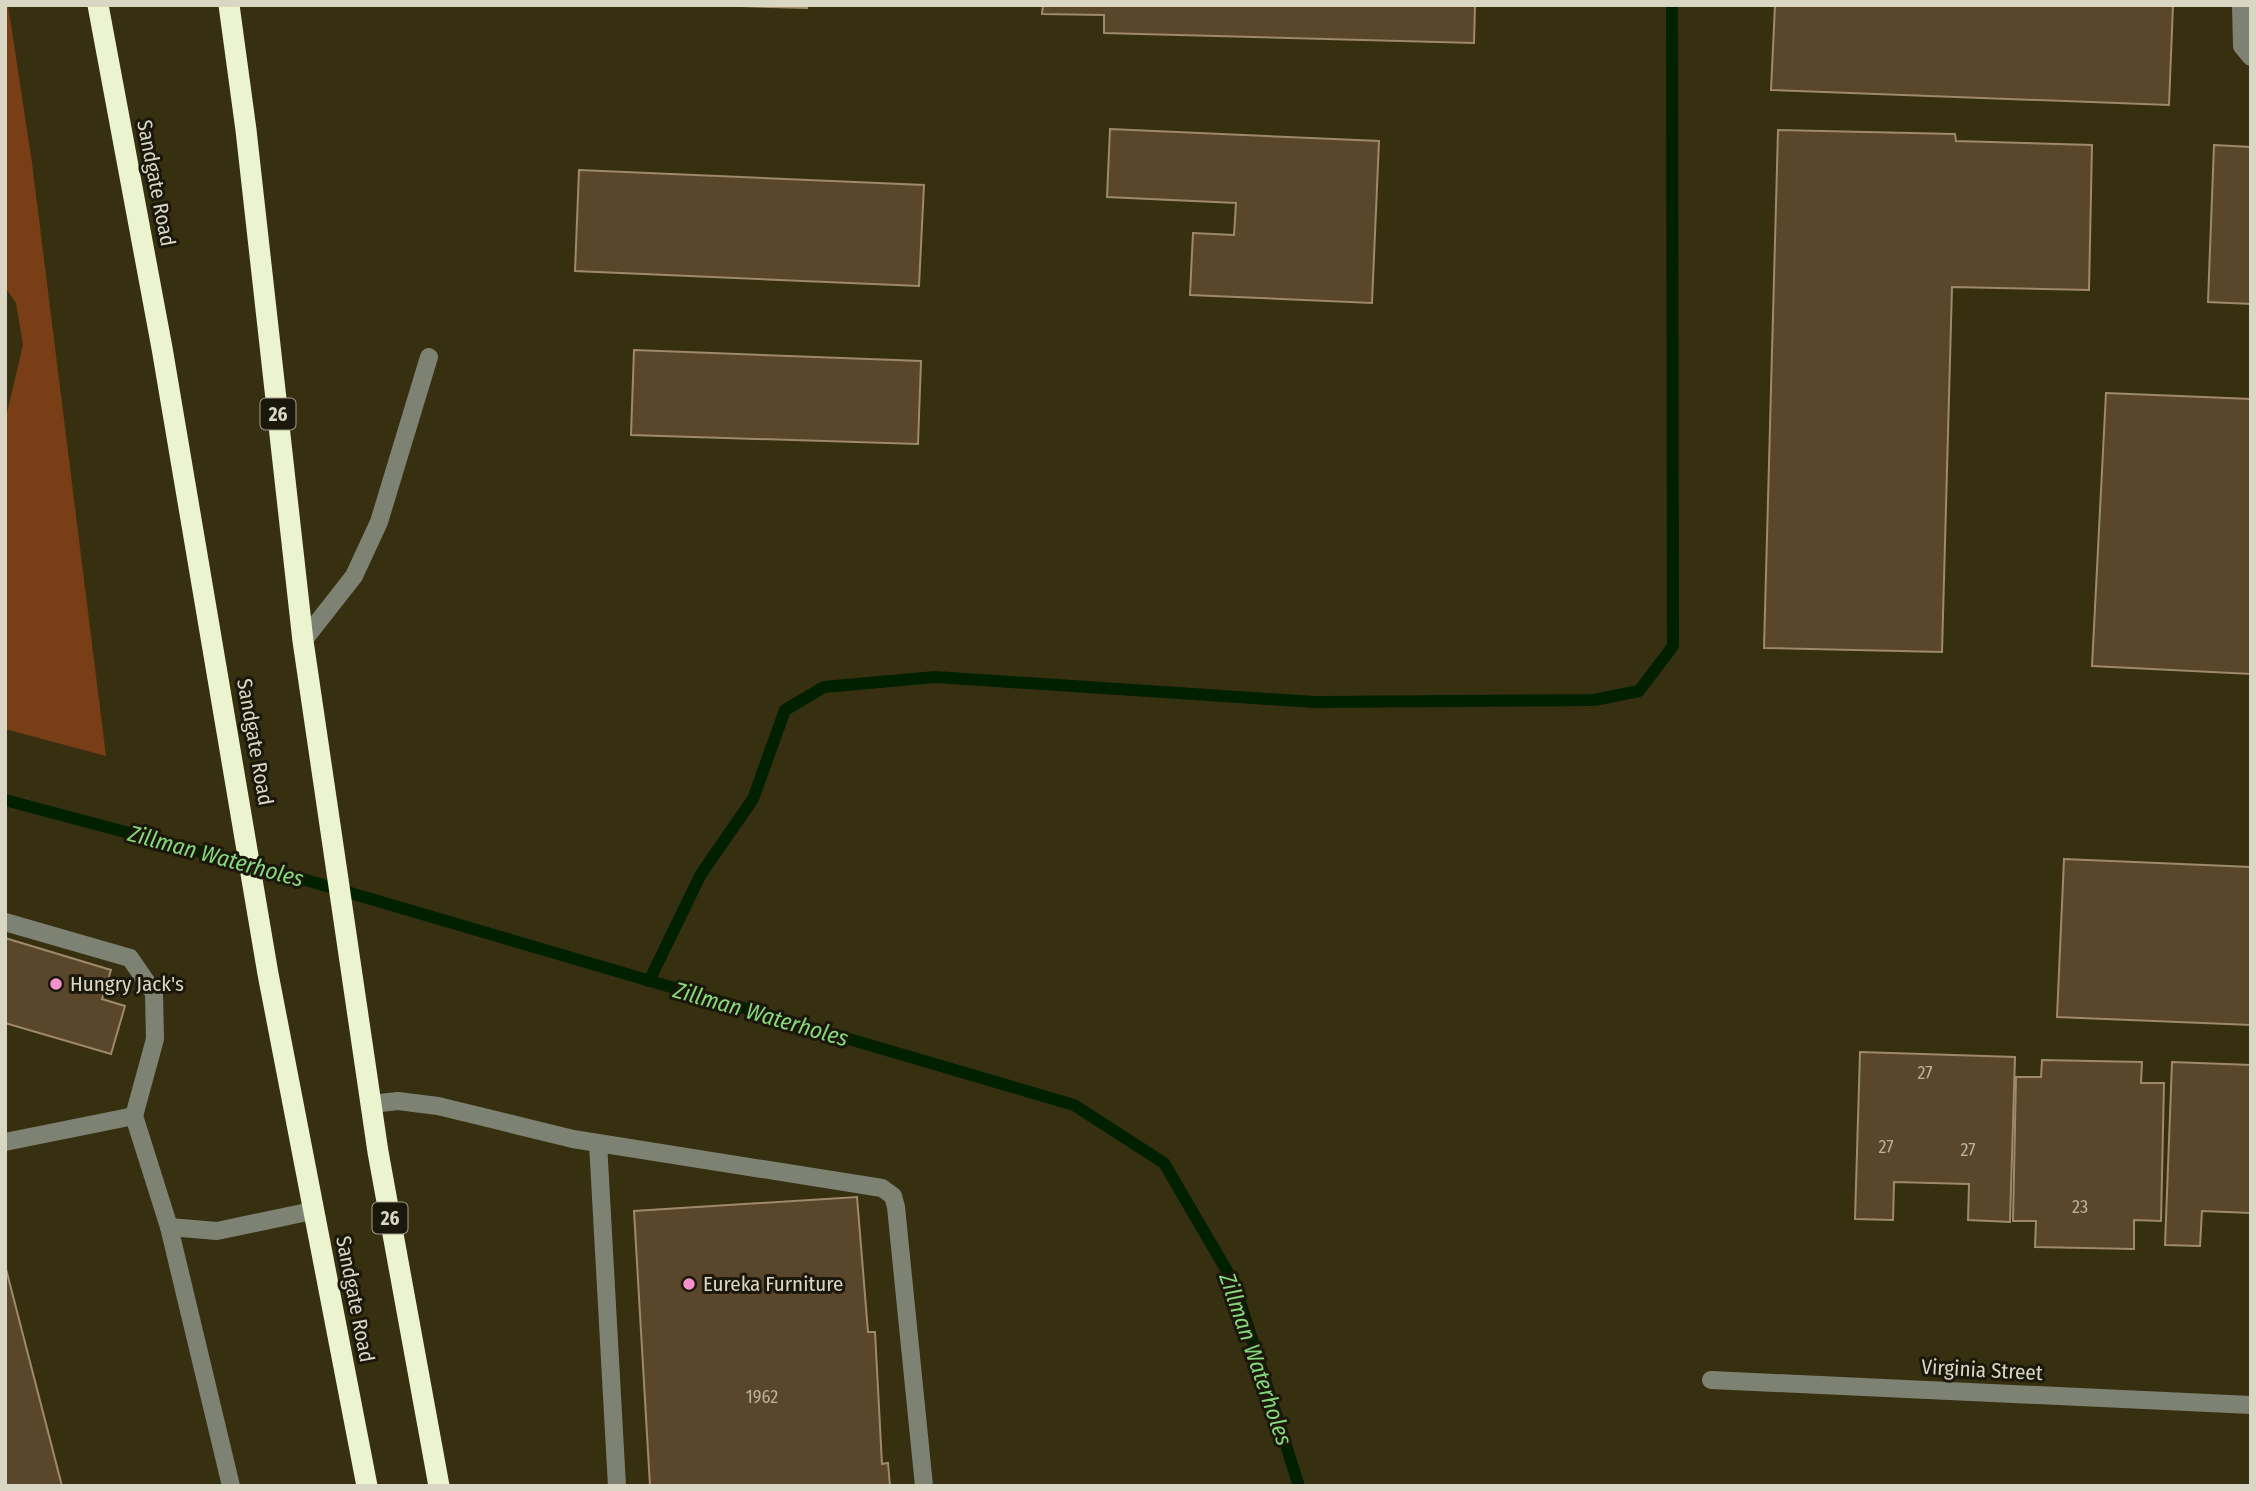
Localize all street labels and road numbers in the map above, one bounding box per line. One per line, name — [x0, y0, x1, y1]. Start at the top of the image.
street label: Sandgate Road — [131, 118, 181, 248]
road number: 26 — [260, 398, 296, 430]
street label: Sandgate Road — [231, 677, 279, 807]
road number: 26 — [372, 1202, 408, 1234]
street label: Sandgate Road — [330, 1234, 380, 1364]
street label: Virginia Street — [1921, 1354, 2043, 1386]

